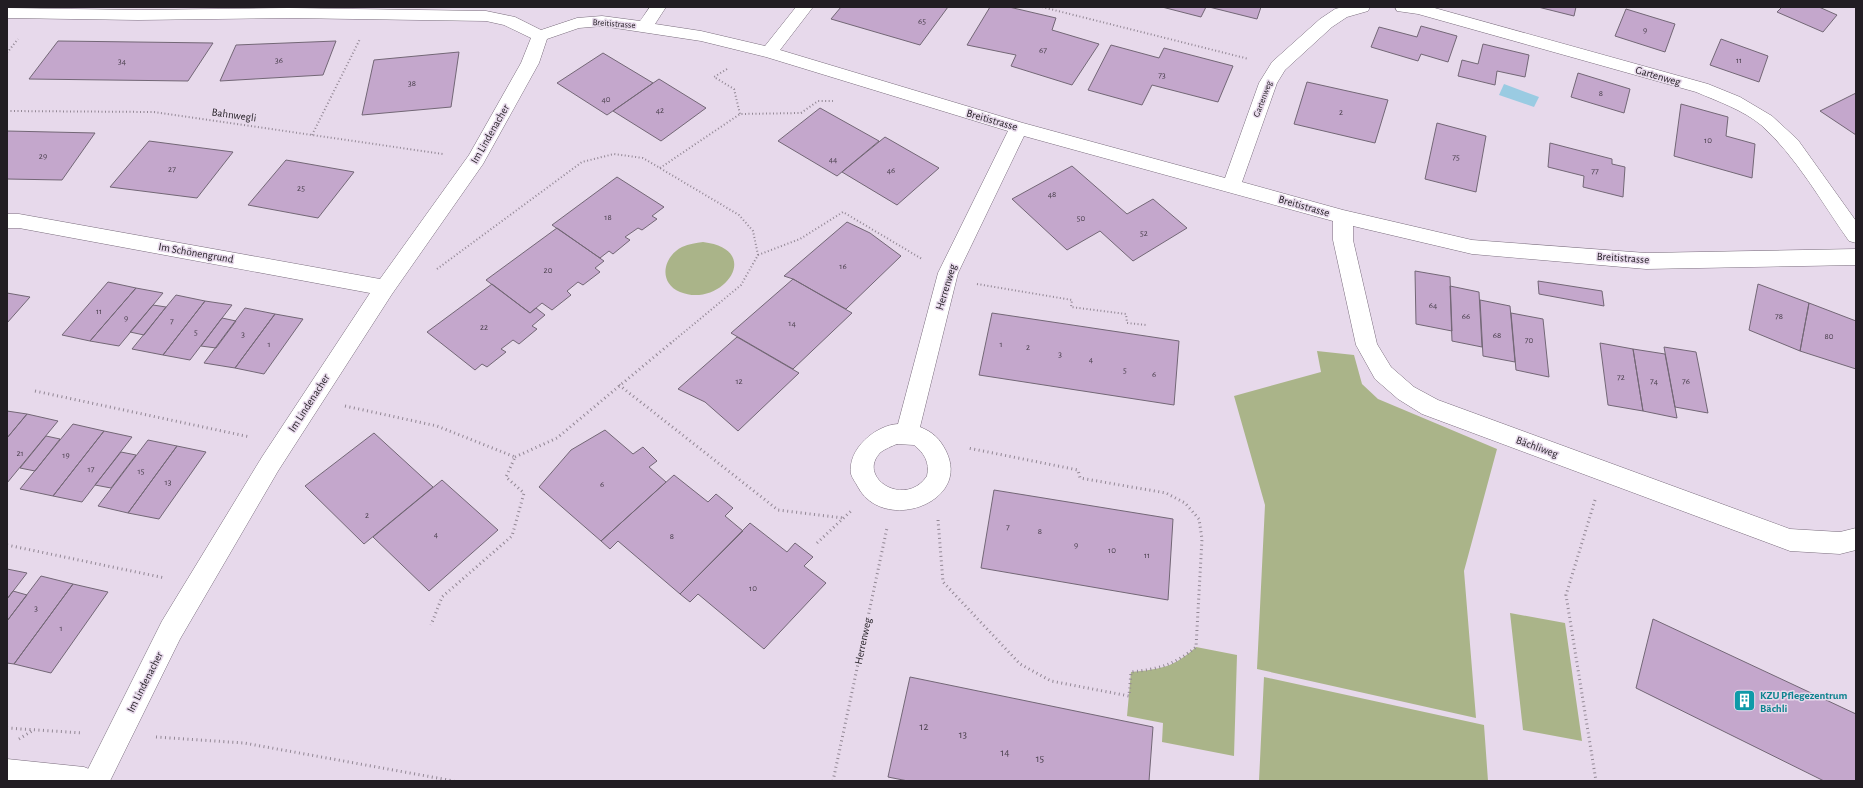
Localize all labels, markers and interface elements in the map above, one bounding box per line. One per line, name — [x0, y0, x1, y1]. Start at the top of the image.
house number: 65 — [918, 17, 926, 26]
street label: Breitistrasse — [592, 18, 636, 30]
house number: 9 — [1643, 26, 1647, 35]
house number: 67 — [1039, 46, 1047, 55]
house number: 36 — [275, 56, 283, 65]
house number: 11 — [1736, 56, 1742, 65]
house number: 34 — [118, 57, 127, 66]
street label: Gartenweg — [1634, 64, 1682, 88]
house number: 73 — [1158, 71, 1166, 80]
house number: 38 — [408, 79, 416, 88]
street label: Gartenweg — [1252, 79, 1274, 118]
house number: 8 — [1599, 89, 1603, 98]
house number: 40 — [601, 95, 611, 104]
street label: Im Lindenacher — [469, 102, 512, 166]
street label: Bahnwegli — [211, 106, 257, 124]
house number: 42 — [656, 106, 664, 115]
street label: Breitistrasse — [965, 107, 1019, 133]
house number: 2 — [1339, 108, 1343, 117]
house number: 10 — [1704, 136, 1712, 145]
house number: 29 — [39, 152, 47, 161]
house number: 75 — [1452, 153, 1460, 162]
house number: 44 — [829, 155, 838, 164]
house number: 27 — [168, 165, 176, 174]
house number: 46 — [887, 166, 895, 175]
house number: 77 — [1591, 167, 1599, 176]
house number: 25 — [297, 184, 305, 193]
house number: 48 — [1048, 190, 1056, 199]
street label: Breitistrasse — [1277, 193, 1331, 219]
house number: 18 — [604, 213, 612, 222]
house number: 50 — [1077, 214, 1086, 223]
house number: 52 — [1140, 229, 1148, 238]
street label: Im Schönengrund — [158, 241, 235, 265]
street label: Breitistrasse — [1596, 251, 1650, 265]
house number: 16 — [839, 262, 847, 271]
street label: Herrenweg — [934, 262, 958, 311]
house number: 20 — [544, 266, 553, 275]
house number: 64 — [1429, 301, 1438, 310]
house number: 11 — [96, 307, 102, 316]
house number: 66 — [1462, 312, 1470, 321]
house number: 78 — [1775, 312, 1783, 321]
house number: 9 — [124, 314, 128, 323]
house number: 7 — [170, 317, 174, 326]
house number: 14 — [788, 319, 796, 328]
house number: 22 — [480, 323, 488, 332]
house number: 5 — [194, 328, 198, 337]
house number: 3 — [241, 330, 245, 339]
house number: 68 — [1493, 331, 1501, 340]
house number: 80 — [1824, 332, 1834, 341]
house number: 70 — [1525, 336, 1533, 345]
house number: 1 — [267, 340, 271, 349]
house number: 1 — [999, 340, 1003, 349]
house number: 2 — [1026, 343, 1030, 352]
house number: 3 — [1058, 350, 1062, 359]
house number: 4 — [1089, 355, 1094, 364]
house number: 5 — [1123, 366, 1127, 375]
house number: 6 — [1152, 370, 1156, 379]
street label: Im Lindenacher — [286, 372, 332, 434]
house number: 72 — [1617, 373, 1625, 382]
house number: 12 — [735, 377, 743, 386]
house number: 74 — [1650, 377, 1659, 386]
house number: 76 — [1682, 377, 1690, 386]
street label: Bächliweg — [1514, 434, 1560, 460]
house number: 21 — [16, 449, 24, 458]
house number: 19 — [62, 451, 70, 460]
house number: 17 — [88, 465, 95, 474]
house number: 15 — [138, 467, 145, 476]
house number: 13 — [165, 478, 172, 487]
house number: 6 — [600, 480, 604, 489]
house number: 2 — [365, 511, 369, 520]
house number: 7 — [1006, 523, 1010, 532]
house number: 8 — [1038, 527, 1042, 536]
house number: 4 — [434, 530, 439, 539]
house number: 8 — [670, 532, 674, 541]
house number: 9 — [1074, 541, 1078, 550]
house number: 10 — [1108, 546, 1116, 555]
house number: 11 — [1144, 551, 1150, 560]
house number: 10 — [749, 584, 757, 593]
house number: 3 — [34, 604, 38, 613]
street label: Herrenweg — [853, 616, 873, 665]
house number: 1 — [59, 624, 63, 633]
street label: Im Lindenacher — [125, 649, 165, 714]
building icon: KZU Pflegezentrum Bächli — [1732, 688, 1758, 714]
place label: KZU Pflegezentrum Bächli — [1760, 690, 1848, 714]
house number: 12 — [920, 721, 928, 732]
house number: 13 — [959, 729, 968, 740]
house number: 14 — [1000, 747, 1010, 758]
house number: 15 — [1036, 753, 1045, 764]

